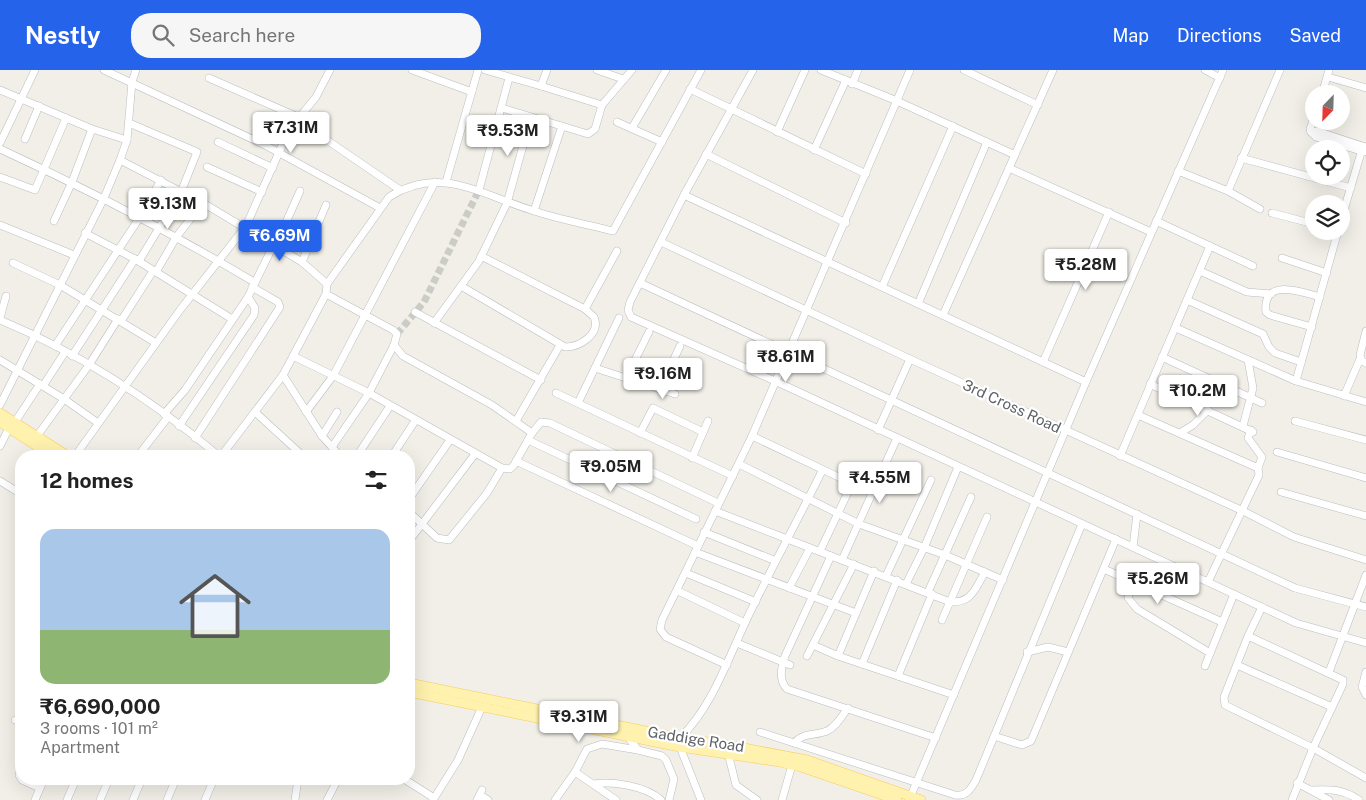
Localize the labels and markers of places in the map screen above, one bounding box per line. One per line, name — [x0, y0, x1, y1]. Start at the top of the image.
pin: ₹7.31M — [250, 112, 332, 154]
pin: ₹9.53M — [467, 114, 549, 157]
pin: ₹9.13M — [127, 188, 209, 230]
pin: ₹6.69M — [239, 220, 321, 262]
pin: ₹5.28M — [1045, 248, 1127, 291]
pin: ₹8.61M — [745, 340, 827, 383]
pin: ₹9.16M — [622, 358, 704, 400]
pin: ₹10.2M — [1157, 374, 1239, 417]
pin: ₹9.05M — [570, 450, 652, 493]
pin: ₹4.55M — [839, 462, 921, 504]
pin: ₹5.26M — [1117, 562, 1199, 605]
pin: ₹9.31M — [538, 700, 620, 743]

